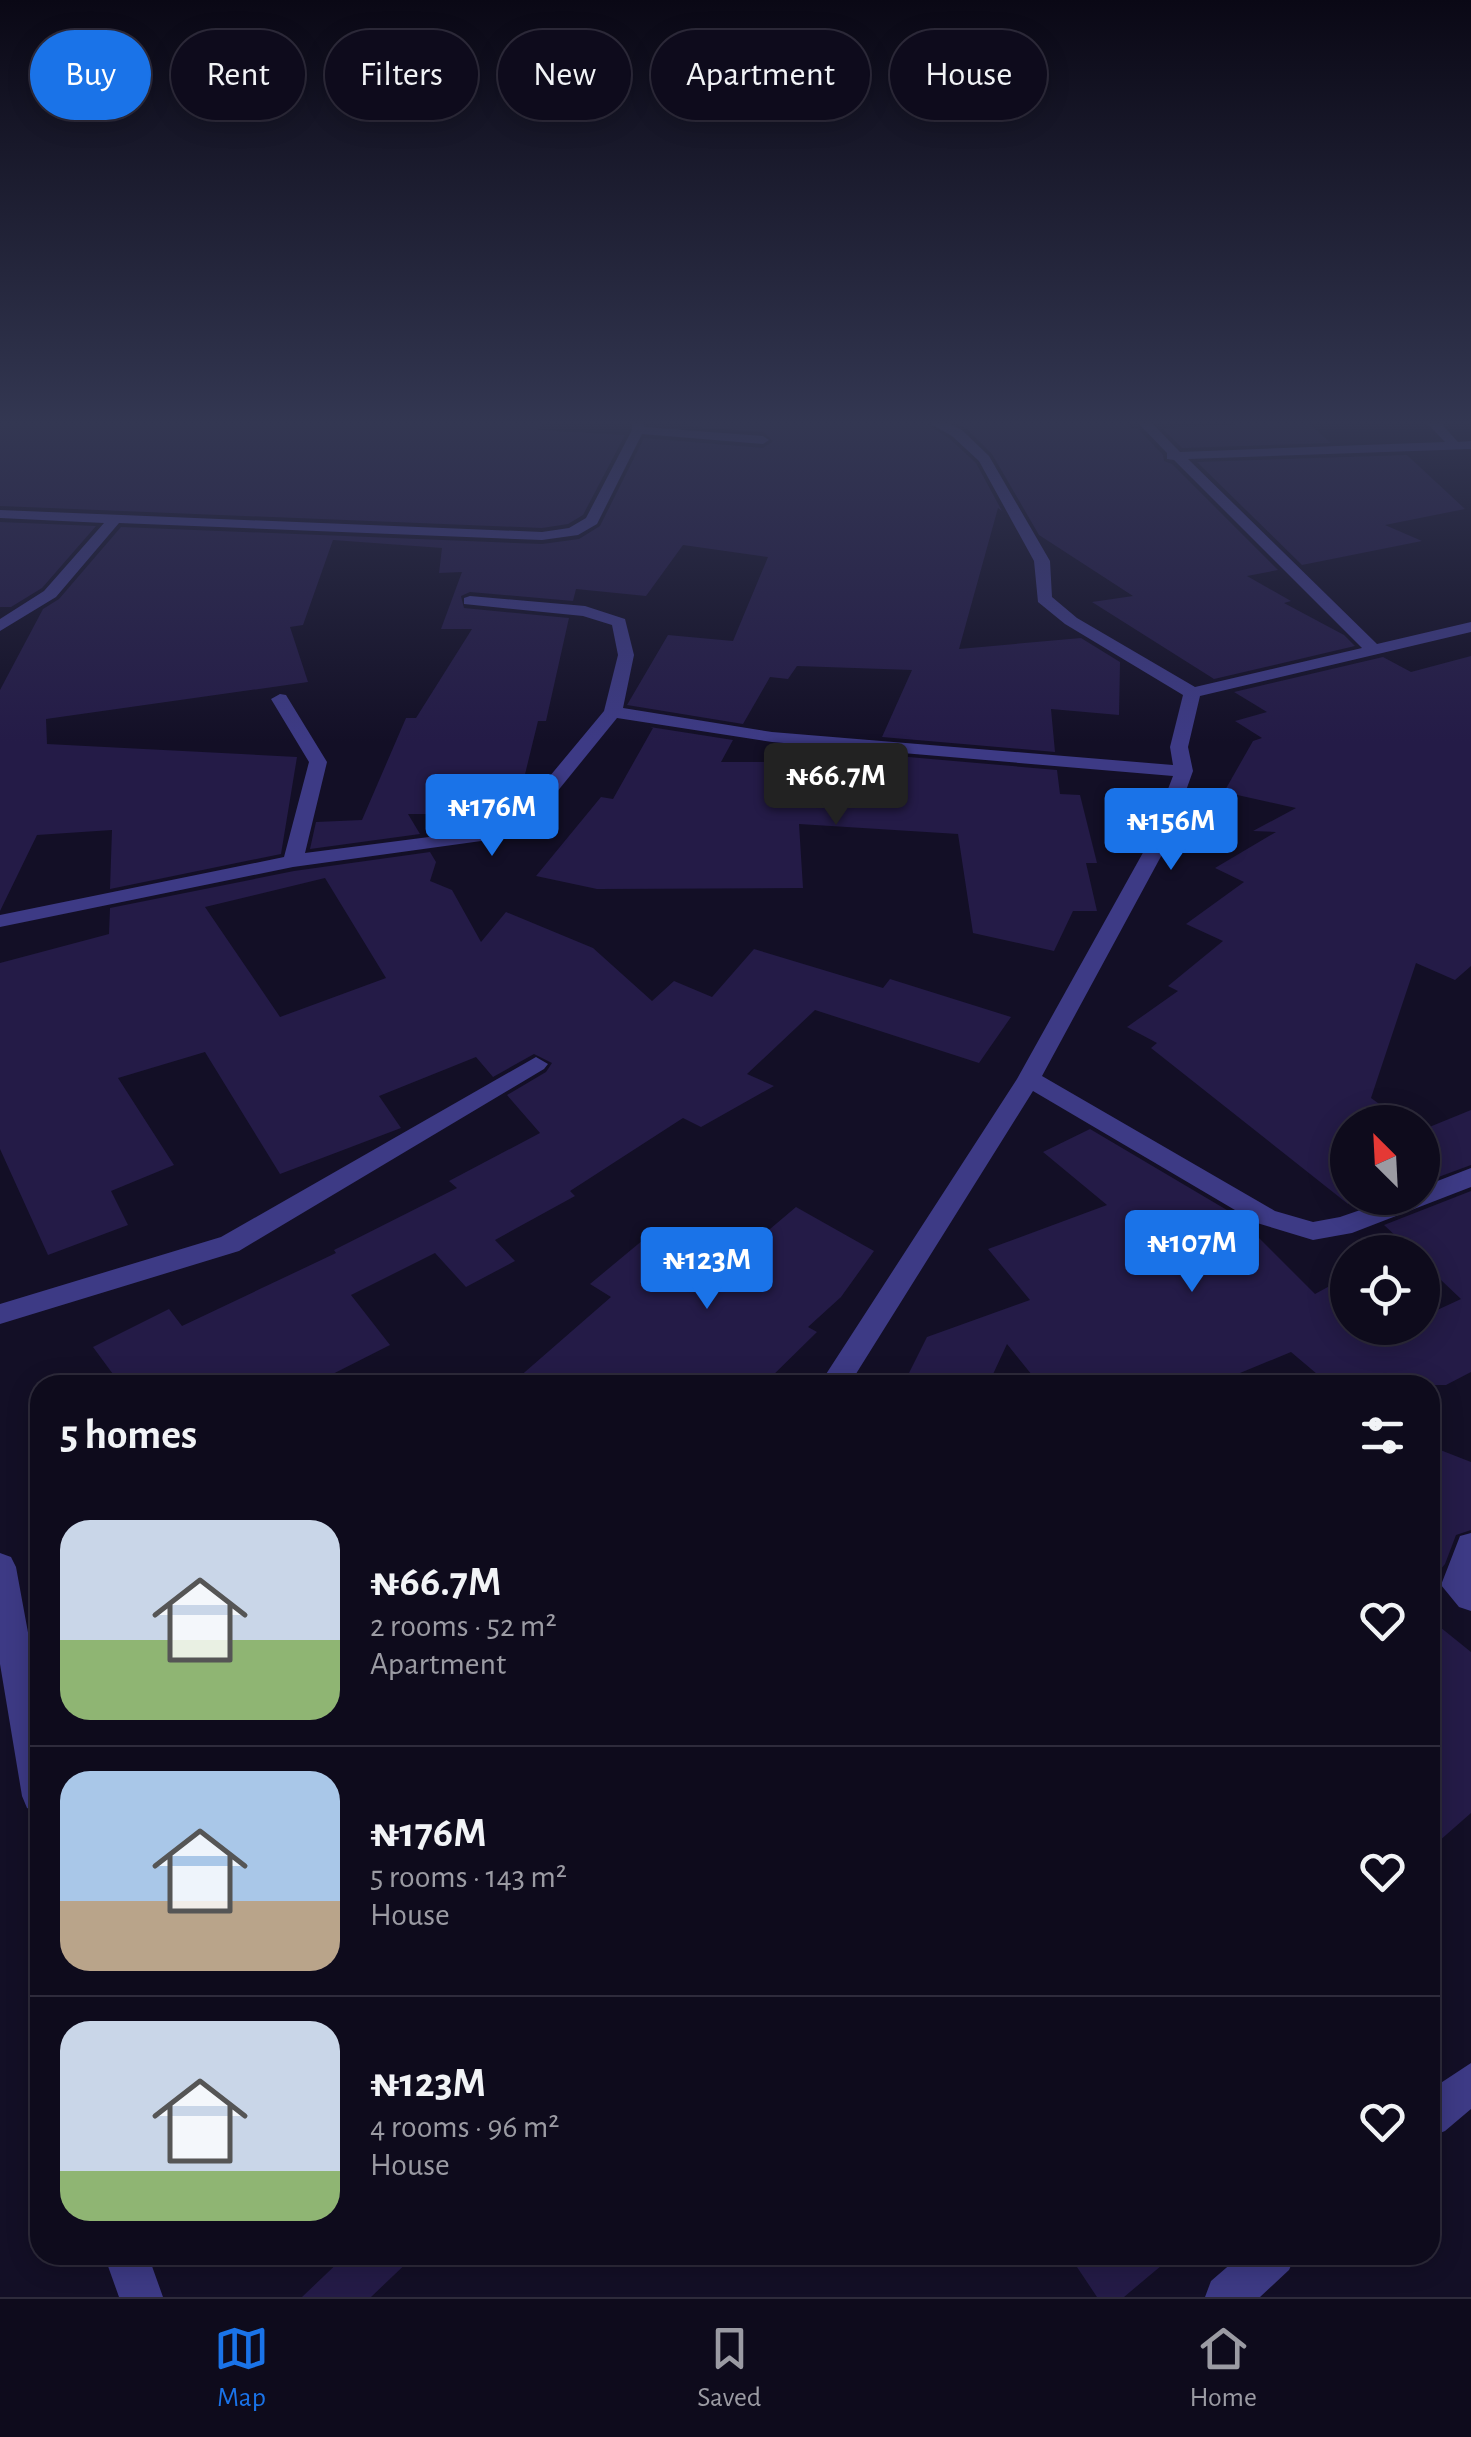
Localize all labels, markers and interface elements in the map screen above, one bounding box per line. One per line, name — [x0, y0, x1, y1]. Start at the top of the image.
chip: Buy — [30, 30, 151, 120]
chip: Rent — [171, 30, 305, 120]
chip: Filters — [325, 30, 478, 120]
chip: New — [498, 30, 631, 120]
chip: Apartment — [651, 30, 870, 120]
chip: House — [890, 30, 1047, 120]
pin: ₦66.7M — [755, 743, 917, 828]
text: ₦66.7M — [786, 759, 886, 791]
pin: ₦176M — [422, 774, 562, 859]
pin: ₦156M — [1101, 788, 1241, 873]
text: ₦176M — [448, 790, 536, 822]
text: ₦156M — [1127, 804, 1215, 836]
north arrow — [1330, 1105, 1440, 1215]
map controls — [1330, 1105, 1440, 1345]
pin: ₦107M — [1122, 1210, 1262, 1295]
text: ₦107M — [1147, 1226, 1237, 1258]
pin: ₦123M — [637, 1227, 777, 1312]
button: locate — [1330, 1235, 1440, 1345]
text: ₦123M — [663, 1243, 751, 1275]
icon: filters — [1355, 1408, 1410, 1463]
text: 5 homes — [60, 1414, 197, 1456]
icon: home — [140, 1560, 260, 1680]
text: ₦66.7M — [370, 1561, 501, 1603]
icon: heart — [1355, 1593, 1410, 1648]
text: 2 rooms · 52 m² — [370, 1610, 557, 1642]
text: Apartment — [370, 1648, 506, 1680]
icon: home — [140, 1811, 260, 1931]
text: ₦176M — [370, 1812, 487, 1854]
icon: heart — [1355, 1844, 1410, 1899]
text: 5 rooms · 143 m² — [370, 1861, 567, 1893]
text: House — [370, 1899, 450, 1931]
icon: home — [140, 2061, 260, 2181]
text: ₦123M — [370, 2062, 486, 2104]
icon: heart — [1355, 2094, 1410, 2149]
text: 4 rooms · 96 m² — [370, 2111, 560, 2143]
text: House — [370, 2149, 450, 2181]
tab: Map — [214, 2321, 269, 2415]
tab: Saved — [697, 2321, 761, 2415]
tab: Home — [1190, 2321, 1257, 2415]

